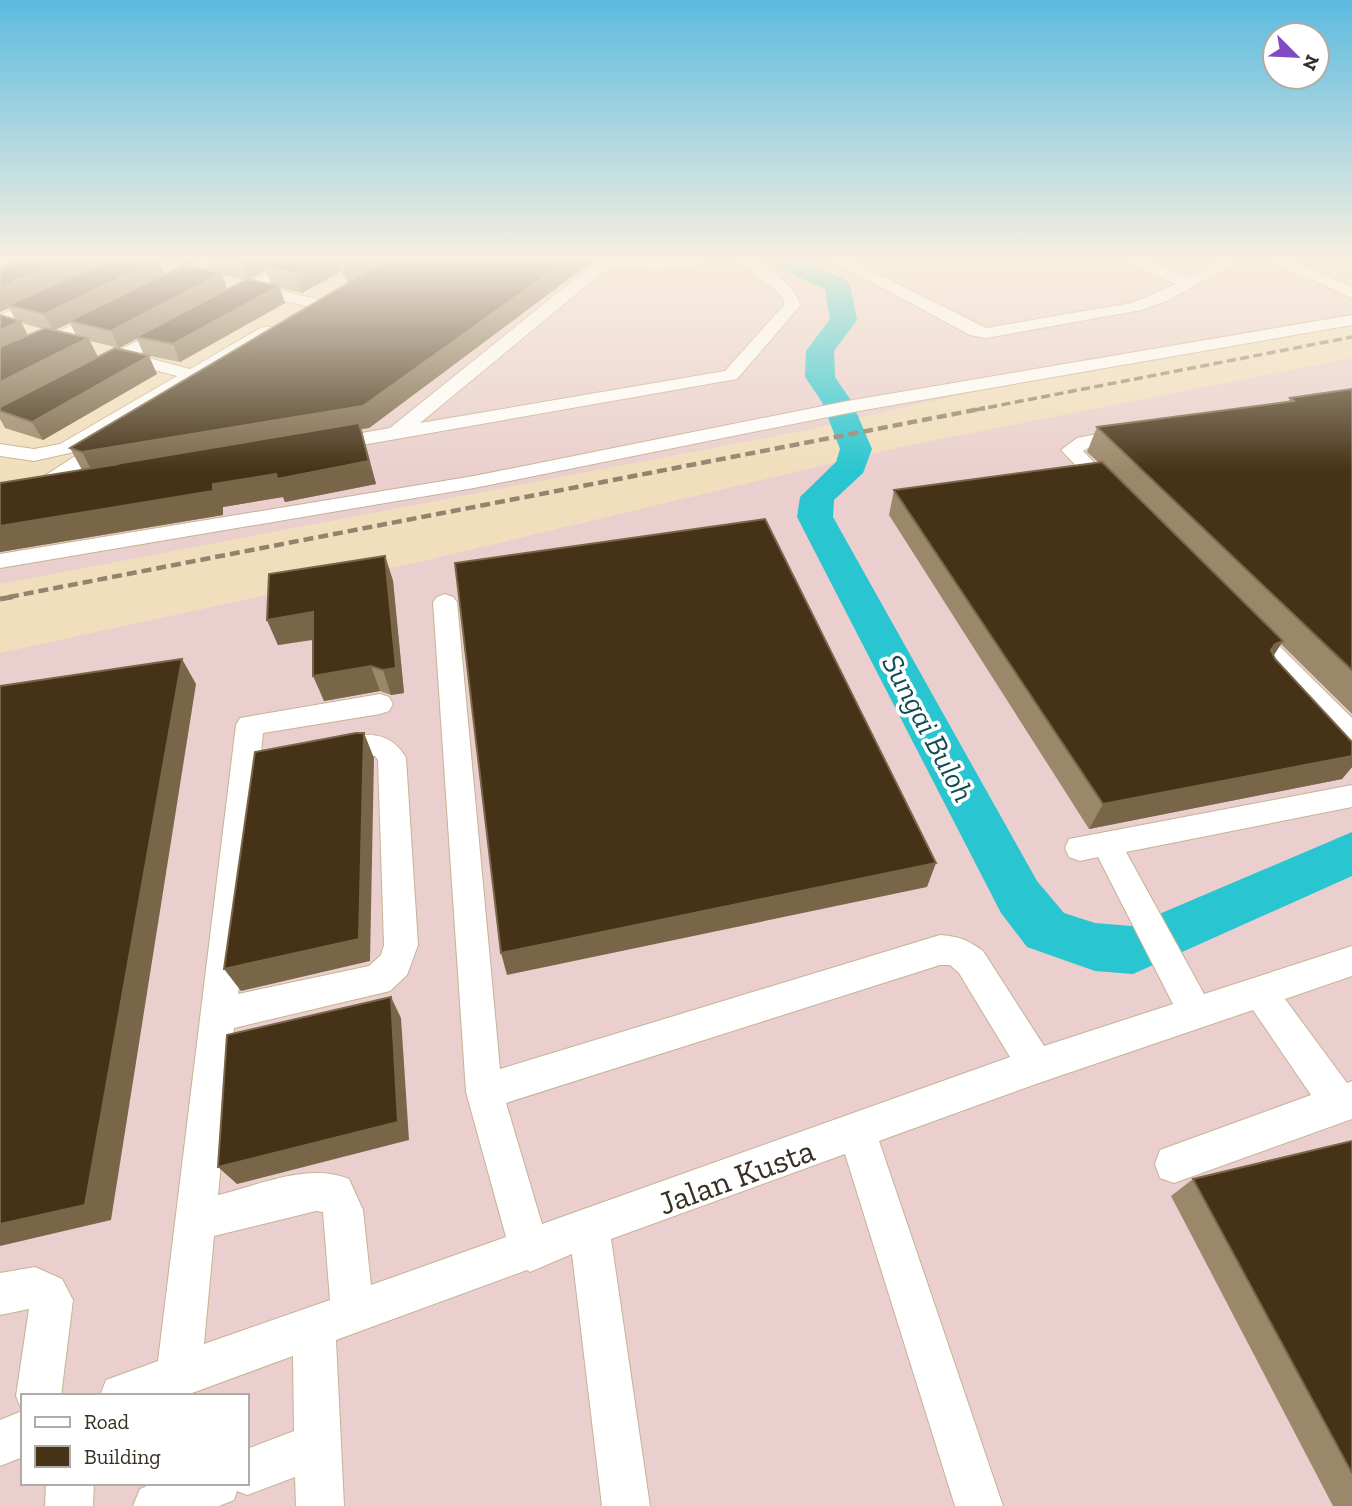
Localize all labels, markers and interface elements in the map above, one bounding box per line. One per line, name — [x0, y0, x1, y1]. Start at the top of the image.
north arrow — [1261, 21, 1331, 91]
text: N — [1298, 51, 1325, 74]
water label: Sungai Buloh — [874, 648, 982, 808]
street label: Jalan Kusta — [653, 1130, 820, 1223]
legend — [21, 1394, 248, 1485]
text: Road — [84, 1409, 130, 1434]
text: Building — [84, 1444, 161, 1469]

